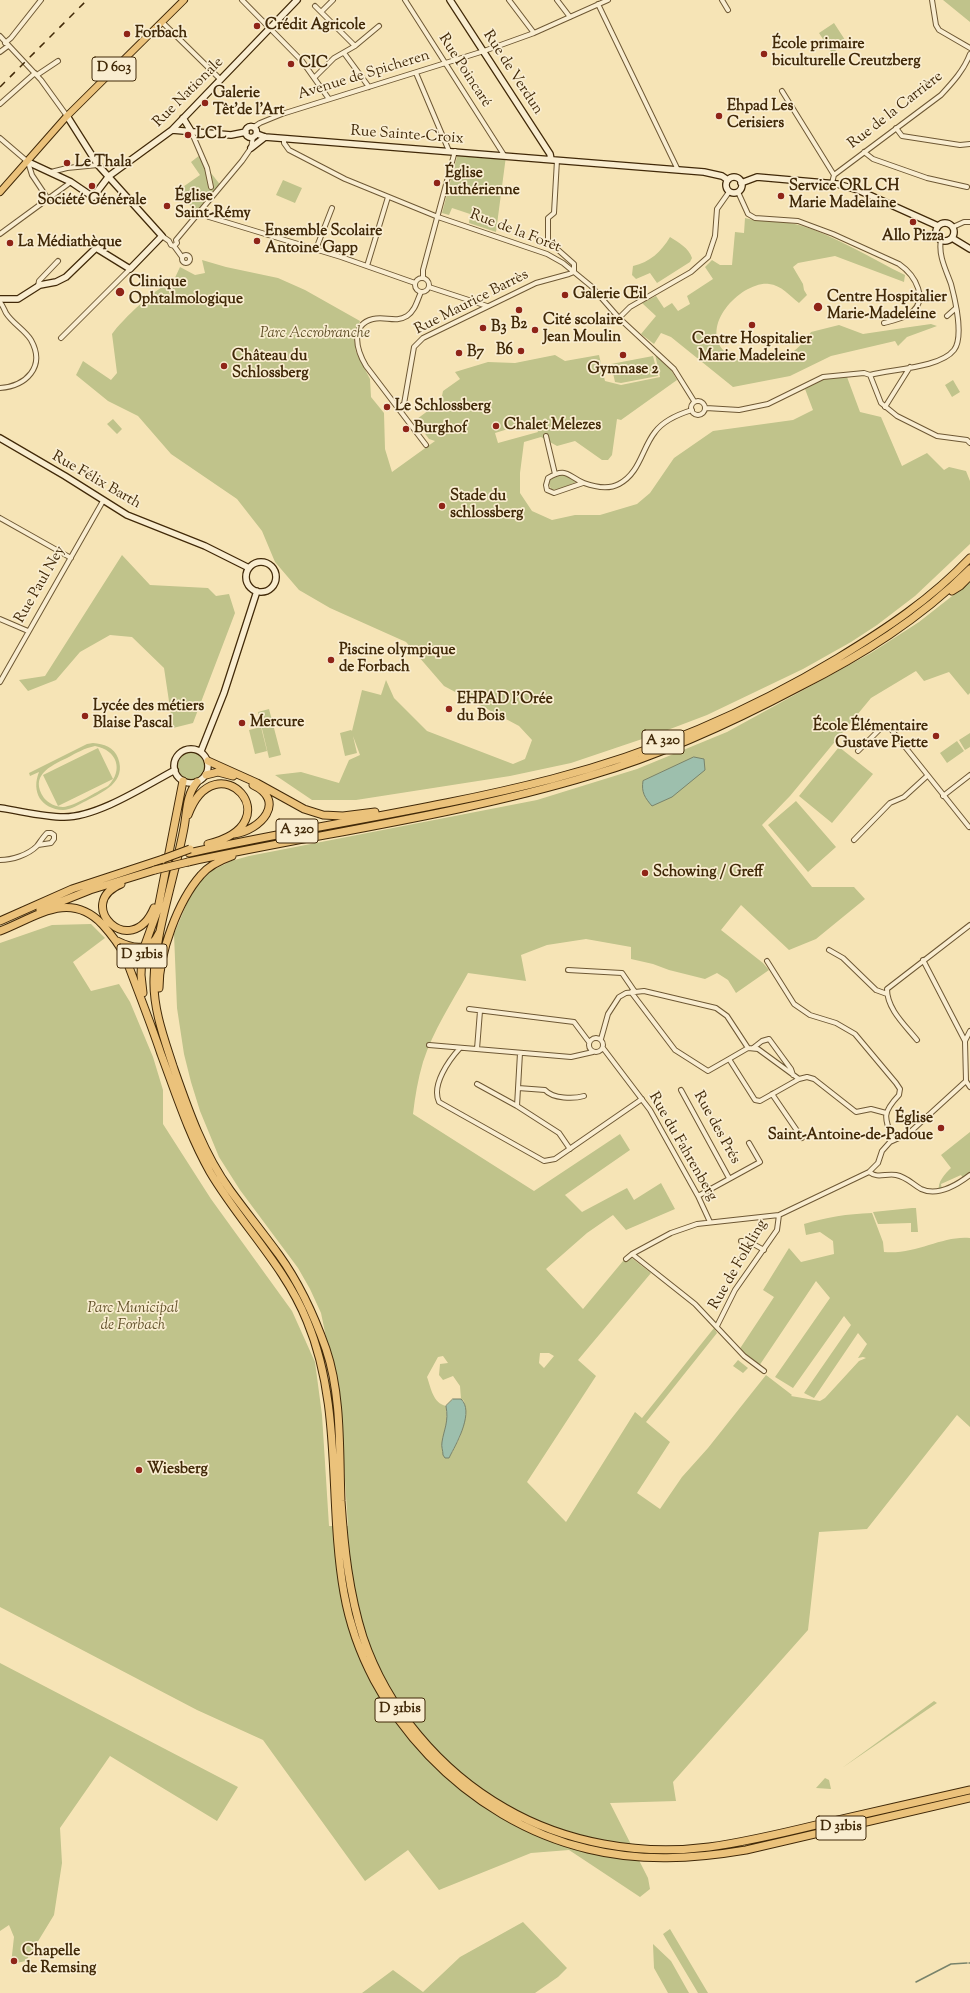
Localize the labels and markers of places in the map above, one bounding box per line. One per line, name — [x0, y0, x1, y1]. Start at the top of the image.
place label: Crédit Agricole — [265, 17, 365, 35]
marker: Crédit Agricole — [252, 21, 262, 31]
place label: Forbach — [135, 25, 187, 43]
marker: Forbach — [122, 29, 132, 39]
place label: École primaire biculturelle Creutzberg — [772, 36, 920, 71]
marker: École primaire biculturelle Creutzberg — [759, 49, 769, 59]
place label: CIC — [299, 55, 328, 73]
marker: CIC — [286, 59, 296, 69]
place label: Galerie Têt'de l'Art — [213, 85, 284, 120]
marker: Galerie Têt'de l'Art — [200, 98, 210, 108]
place label: Ehpad Les Cerisiers — [727, 98, 793, 133]
marker: Ehpad Les Cerisiers — [714, 111, 724, 121]
place label: LCL — [196, 126, 226, 144]
marker: LCL — [183, 130, 193, 140]
place label: Le Thala — [75, 154, 132, 172]
marker: Le Thala — [62, 158, 72, 168]
place label: Église luthérienne — [445, 165, 520, 200]
marker: Église luthérienne — [432, 178, 442, 188]
place label: Service ORL CH Marie Madelaine — [789, 178, 899, 213]
marker: Société Générale — [87, 181, 97, 191]
place label: Église Saint-Rémy — [175, 188, 251, 223]
marker: Service ORL CH Marie Madelaine — [776, 191, 786, 201]
place label: Société Générale — [38, 192, 146, 210]
marker: Église Saint-Rémy — [162, 201, 172, 211]
marker: Allo Pizza — [908, 217, 918, 227]
place label: Ensemble Scolaire Antoine Gapp — [265, 223, 382, 258]
place label: Allo Pizza — [882, 228, 944, 246]
place label: La Médiathèque — [18, 234, 122, 252]
marker: Ensemble Scolaire Antoine Gapp — [252, 236, 262, 246]
marker: La Médiathèque — [5, 238, 15, 248]
place label: Clinique Ophtalmologique — [129, 274, 243, 309]
marker: Clinique Ophtalmologique — [114, 286, 126, 298]
place label: Galerie Œil — [573, 286, 647, 304]
place label: Centre Hospitalier Marie-Madeleine — [827, 289, 947, 324]
marker: Galerie Œil — [560, 290, 570, 300]
marker: Centre Hospitalier Marie-Madeleine — [812, 301, 824, 313]
marker: B2 — [514, 305, 524, 315]
place label: Cité scolaire Jean Moulin — [543, 312, 623, 347]
place label: B2 — [511, 316, 527, 334]
place label: B3 — [491, 319, 507, 337]
marker: Centre Hospitalier Marie Madeleine — [747, 320, 757, 330]
marker: B3 — [478, 323, 488, 333]
marker: Cité scolaire Jean Moulin — [530, 325, 540, 335]
place label: Centre Hospitalier Marie Madeleine — [692, 331, 812, 366]
place label: B6 — [496, 342, 513, 360]
place label: B7 — [467, 344, 484, 362]
marker: B6 — [516, 346, 526, 356]
place label: Château du Schlossberg — [232, 348, 308, 383]
marker: B7 — [454, 348, 464, 358]
marker: Gymnase 2 — [618, 350, 628, 360]
marker: Château du Schlossberg — [219, 361, 229, 371]
place label: Gymnase 2 — [587, 361, 659, 379]
place label: Le Schlossberg — [395, 398, 491, 416]
marker: Le Schlossberg — [382, 402, 392, 412]
place label: Chalet Melezes — [504, 417, 601, 435]
place label: Burghof — [414, 420, 467, 438]
marker: Chalet Melezes — [491, 421, 501, 431]
marker: Burghof — [401, 424, 411, 434]
place label: Stade du schlossberg — [450, 488, 523, 523]
marker: Stade du schlossberg — [437, 501, 447, 511]
place label: Piscine olympique de Forbach — [339, 642, 456, 677]
marker: Piscine olympique de Forbach — [326, 655, 336, 665]
place label: EHPAD l'Orée du Bois — [457, 691, 553, 726]
place label: Lycée des métiers Blaise Pascal — [93, 698, 204, 733]
marker: EHPAD l'Orée du Bois — [444, 704, 454, 714]
marker: Lycée des métiers Blaise Pascal — [80, 711, 90, 721]
place label: Mercure — [250, 714, 304, 732]
marker: Mercure — [237, 718, 247, 728]
place label: École Élémentaire Gustave Piette — [813, 718, 928, 753]
marker: École Élémentaire Gustave Piette — [931, 731, 941, 741]
place label: Schowing / Greff — [653, 864, 763, 882]
marker: Schowing / Greff — [640, 868, 650, 878]
place label: Église Saint-Antoine-de-Padoue — [768, 1110, 933, 1145]
marker: Église Saint-Antoine-de-Padoue — [936, 1123, 946, 1133]
place label: Wiesberg — [147, 1461, 208, 1479]
marker: Wiesberg — [134, 1465, 144, 1475]
place label: Chapelle de Remsing — [22, 1943, 96, 1978]
marker: Chapelle de Remsing — [9, 1956, 19, 1966]

